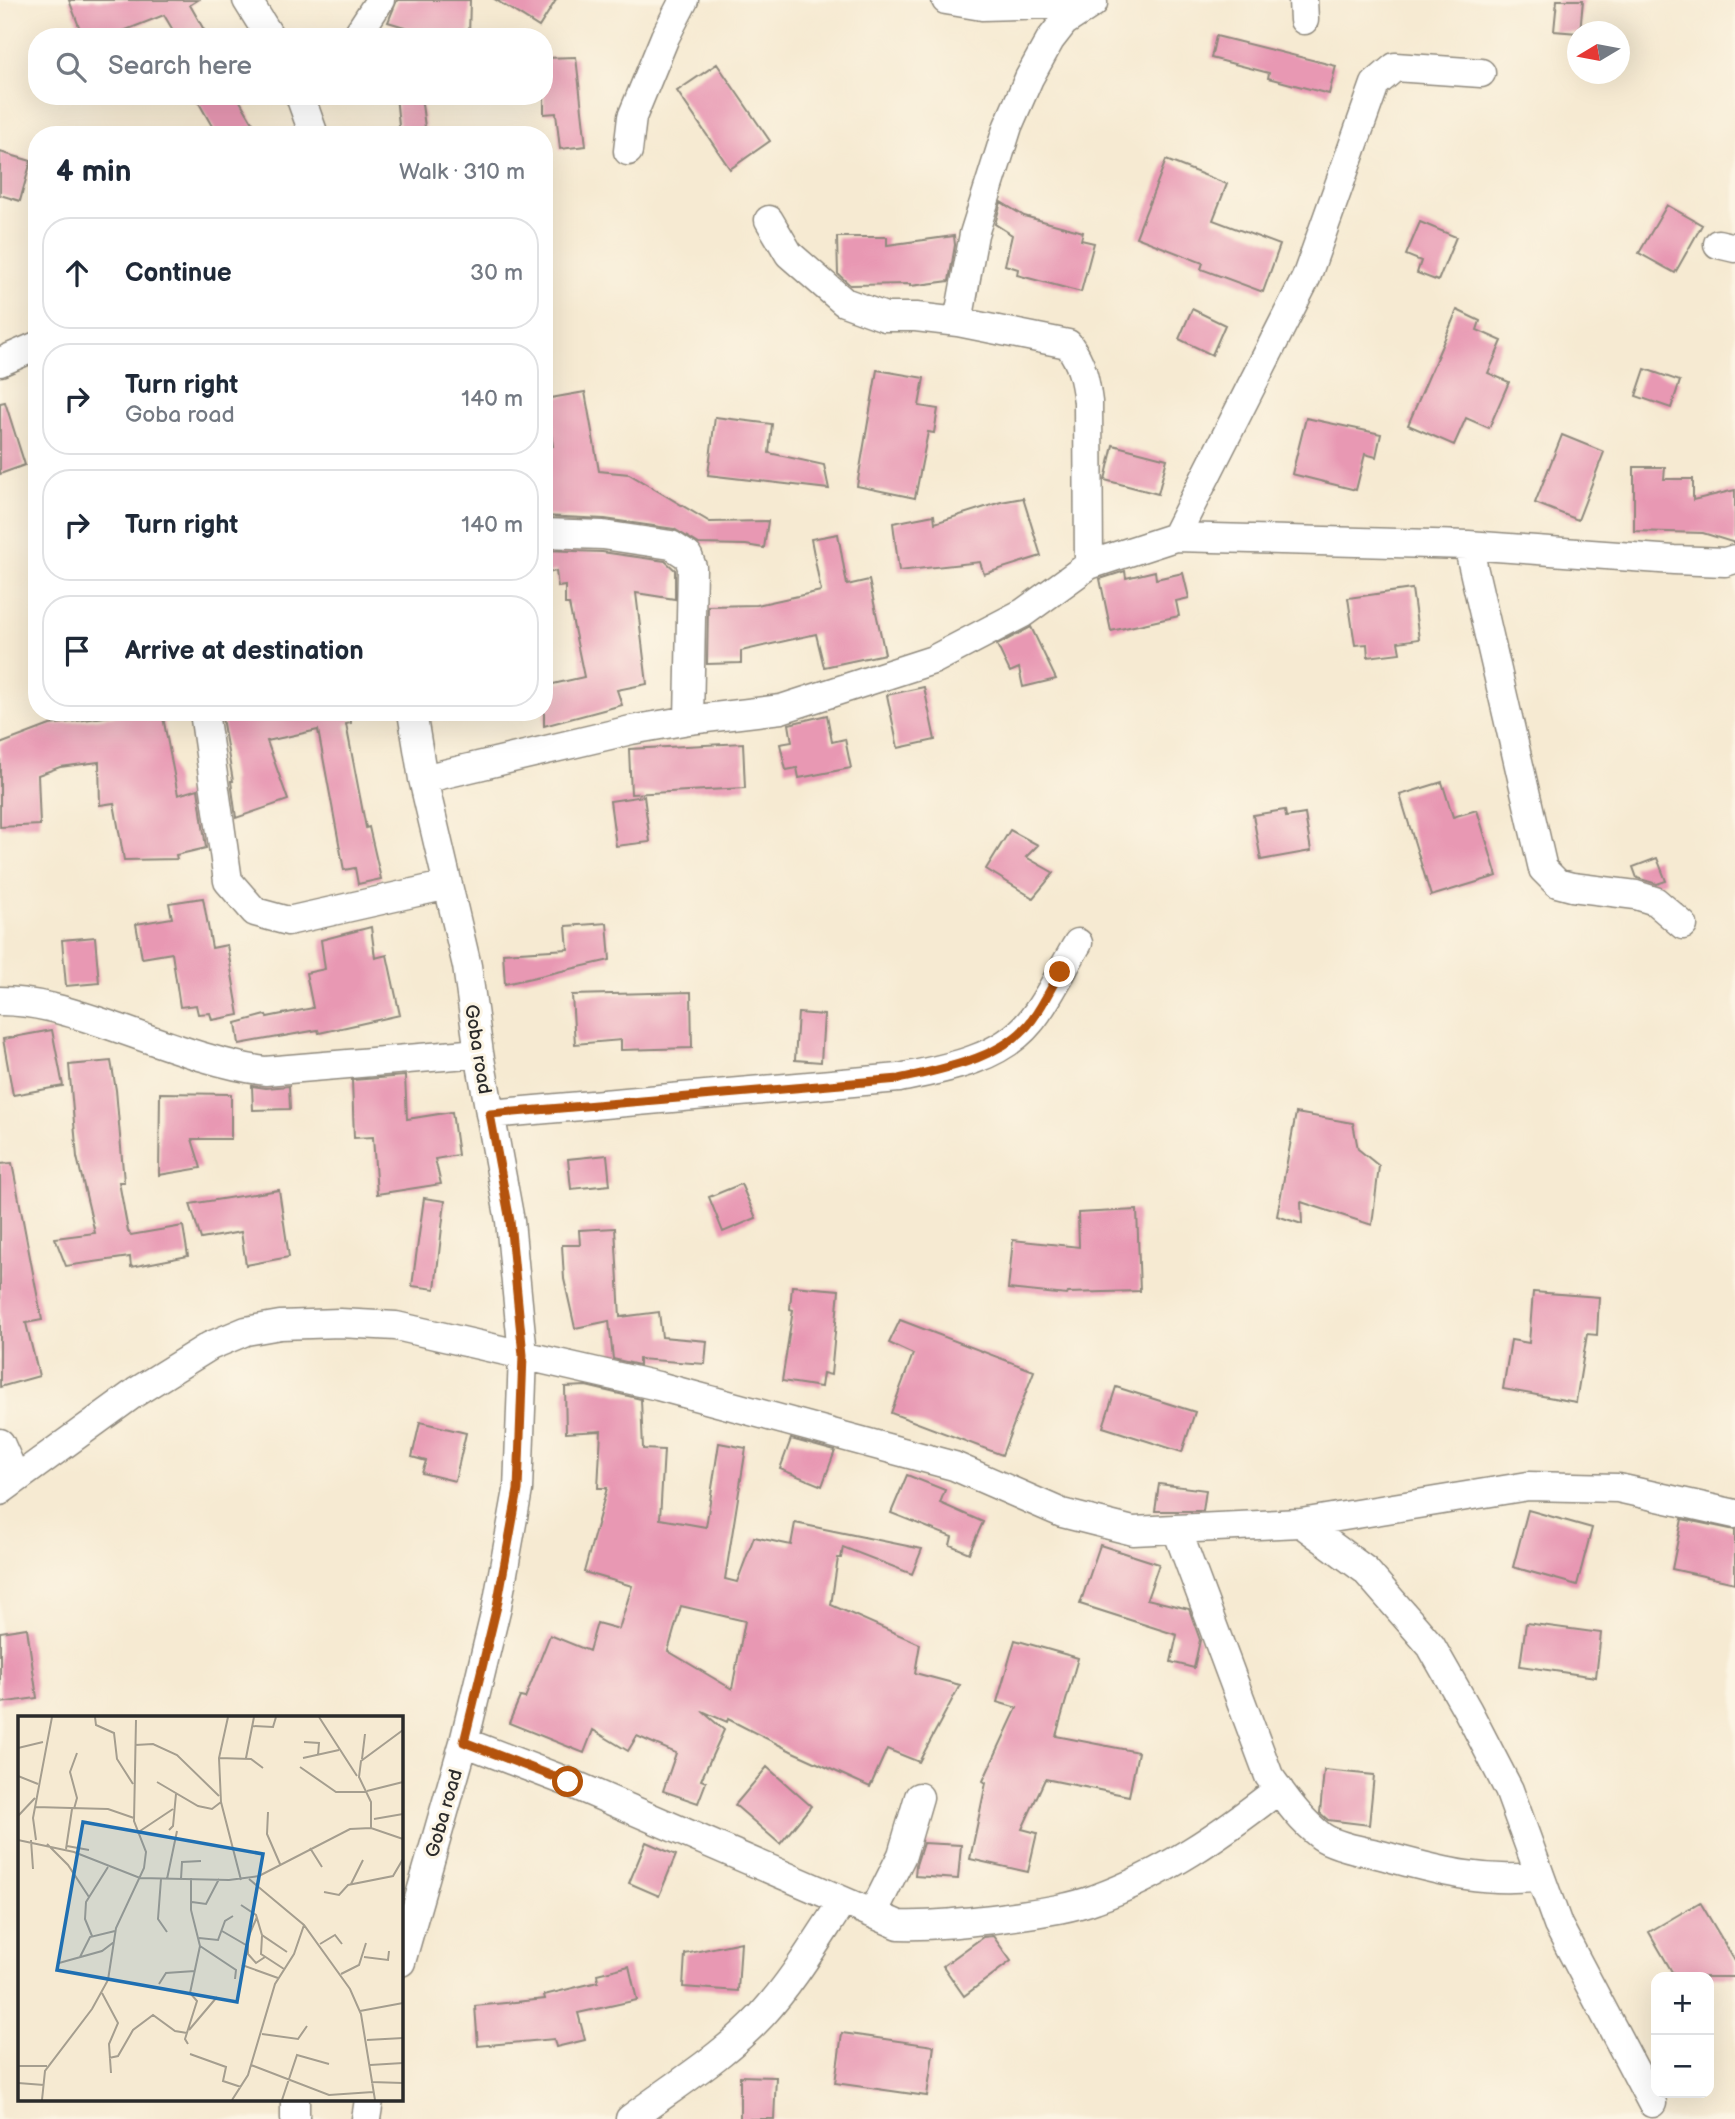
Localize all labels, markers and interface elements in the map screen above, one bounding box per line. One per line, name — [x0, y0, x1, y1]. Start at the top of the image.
north arrow — [1567, 21, 1630, 84]
search box — [28, 28, 553, 105]
icon: search — [52, 48, 90, 86]
text: Search here — [108, 51, 252, 82]
text: 4 min — [56, 154, 131, 190]
text: Walk · 310 m — [399, 158, 525, 186]
icon: ahead — [58, 254, 96, 292]
text: Continue — [125, 258, 232, 289]
text: 30 m — [470, 259, 523, 287]
text: Turn right — [125, 370, 238, 401]
icon: right — [58, 380, 96, 418]
text: 140 m — [461, 385, 523, 413]
text: Goba road — [125, 401, 235, 429]
icon: right — [58, 506, 96, 544]
text: Turn right — [125, 510, 238, 541]
text: 140 m — [461, 511, 523, 539]
icon: arrive — [58, 632, 96, 670]
text: Arrive at destination — [125, 636, 364, 667]
route end — [1044, 956, 1075, 987]
street label: Goba road — [459, 1003, 496, 1096]
inset map — [18, 1716, 402, 2102]
route start — [552, 1766, 583, 1797]
street label: Goba road — [421, 1767, 468, 1860]
map controls — [1651, 1972, 1714, 2098]
button: + — [1651, 1972, 1714, 2035]
button: − — [1651, 2035, 1714, 2098]

